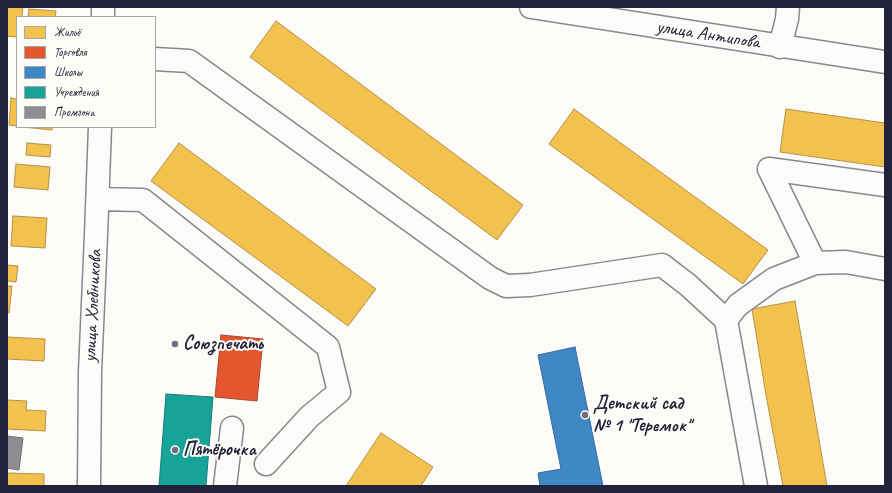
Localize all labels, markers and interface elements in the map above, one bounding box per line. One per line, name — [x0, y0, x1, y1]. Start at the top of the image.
legend — [16, 16, 156, 128]
street label: улица Антипова — [655, 16, 761, 54]
text: Жильё — [54, 24, 80, 40]
text: Торговля — [54, 44, 87, 60]
text: Школы — [54, 64, 82, 80]
text: Учреждения — [54, 84, 99, 100]
text: Промзона — [54, 104, 94, 120]
street label: улица Хлебникова — [79, 249, 107, 363]
place label: Союзпечать — [183, 333, 263, 355]
marker: Союзпечать — [170, 339, 180, 349]
place label: Детский сад № 1 "Теремок" — [593, 393, 690, 437]
marker: Детский сад № 1 "Теремок" — [580, 410, 590, 420]
place label: Пятёрочка — [183, 439, 256, 461]
marker: Пятёрочка — [170, 445, 180, 455]

